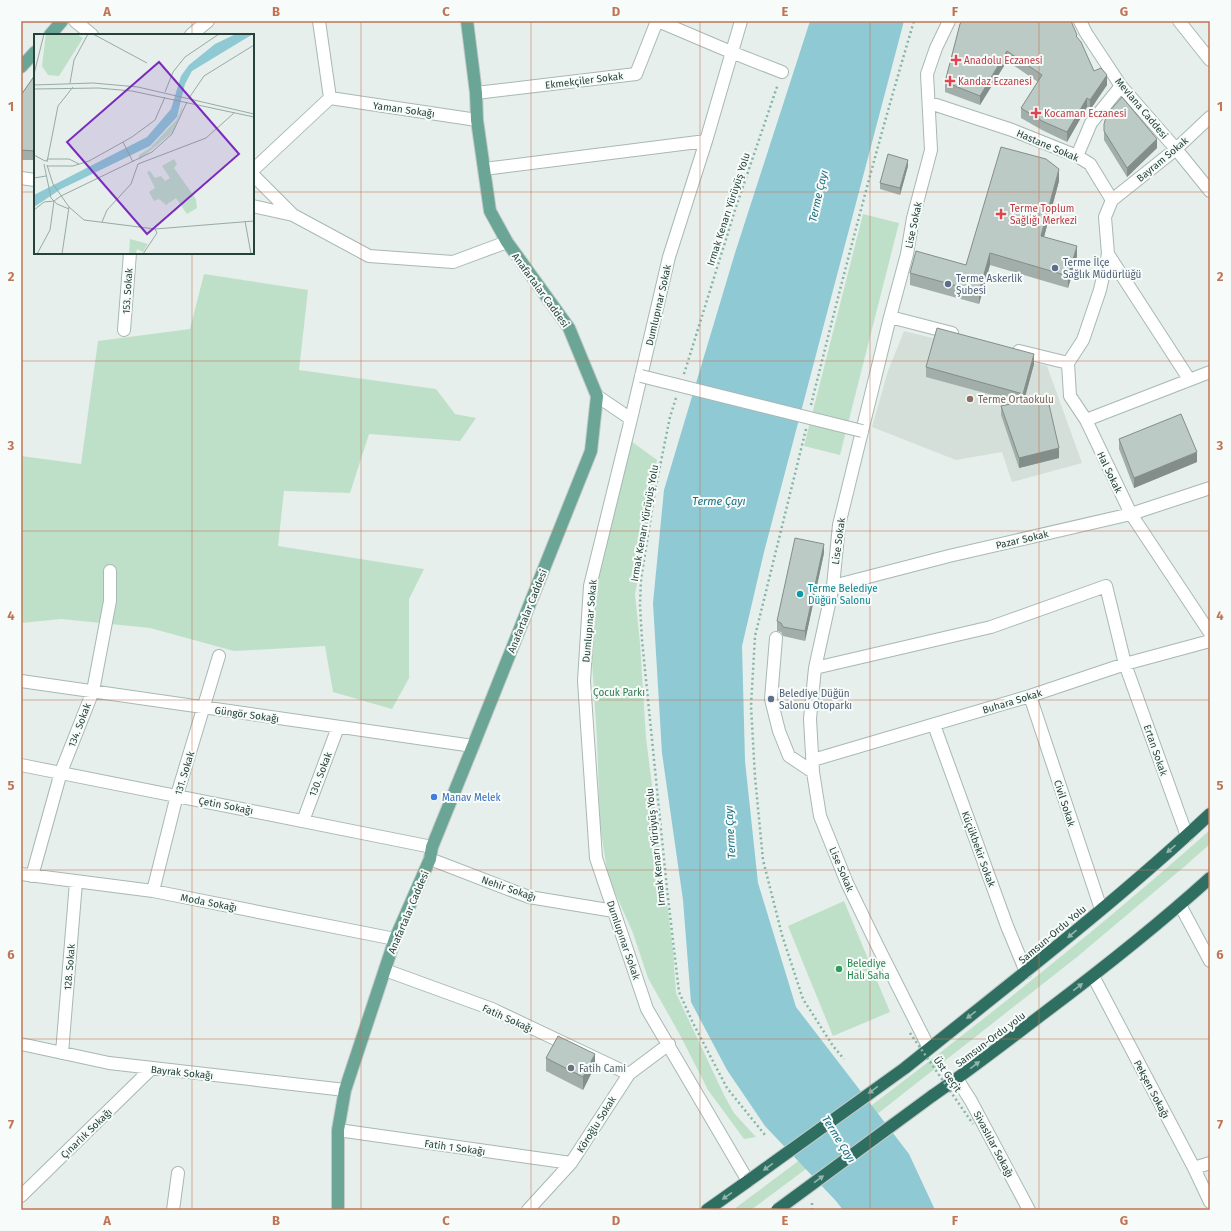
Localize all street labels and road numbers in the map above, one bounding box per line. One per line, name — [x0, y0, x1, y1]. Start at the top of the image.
street label: Ekmekçiler Sokak — [544, 70, 625, 92]
street label: Mevlana Caddesi — [1112, 76, 1170, 142]
street label: Yaman Sokağı — [372, 100, 436, 120]
street label: Hastane Sokak — [1015, 127, 1081, 165]
street label: Bayram Sokak — [1135, 134, 1191, 185]
street label: Irmak Kenarı Yürüyüş Yolu — [705, 151, 753, 268]
street label: Lise Sokak — [903, 200, 925, 250]
street label: Anafartalar Caddesi — [509, 251, 571, 330]
street label: Dumlupınar Sokak — [644, 263, 674, 347]
street label: 153. Sokak — [120, 267, 136, 315]
street label: Hal Sokak — [1094, 450, 1125, 496]
street label: Irmak Kenarı Yürüyüş Yolu — [629, 464, 661, 583]
street label: Lise Sokak — [830, 516, 848, 565]
street label: Pazar Sokak — [995, 528, 1051, 552]
street label: Anafartalar Caddesi — [506, 568, 550, 655]
street label: Dumlupınar Sokak — [580, 578, 600, 663]
street label: Buhara Sokak — [981, 687, 1044, 717]
street label: 134. Sokak — [66, 701, 94, 749]
street label: Güngör Sokağı — [214, 705, 280, 725]
street label: Ertan Sokak — [1141, 723, 1170, 778]
street label: 131. Sokak — [173, 749, 198, 797]
street label: 130. Sokak — [307, 750, 335, 798]
street label: Civil Sokak — [1051, 778, 1078, 829]
street label: Irmak Kenarı Yürüyüş Yolu — [644, 787, 668, 906]
street label: Çetin Sokağı — [197, 795, 254, 817]
street label: Küçükbekir Sokak — [959, 810, 998, 890]
street label: Lise Sokak — [826, 845, 856, 894]
street label: Anafartalar Caddesi — [386, 869, 432, 956]
street label: Nehir Sokağı — [480, 874, 538, 904]
street label: Moda Sokağı — [180, 892, 238, 914]
street label: Dumlupınar Sokak — [604, 899, 643, 982]
street label: Samsun-Ordu Yolu — [1017, 903, 1089, 966]
street label: 128. Sokak — [62, 942, 78, 991]
street label: Fatih Sokağı — [480, 1002, 535, 1035]
street label: Samsun-Ordu yolu — [953, 1010, 1028, 1070]
street label: Üst Geçit — [931, 1053, 966, 1095]
street label: Pekşen Sokağı — [1131, 1058, 1172, 1121]
street label: Bayrak Sokağı — [150, 1064, 214, 1082]
street label: Köroğlu Sokak — [575, 1093, 619, 1155]
street label: Çınarlık Sokağı — [59, 1106, 115, 1161]
street label: Sivaslılar Sokağı — [971, 1109, 1016, 1180]
street label: Fatih 1 Sokağı — [424, 1138, 486, 1158]

